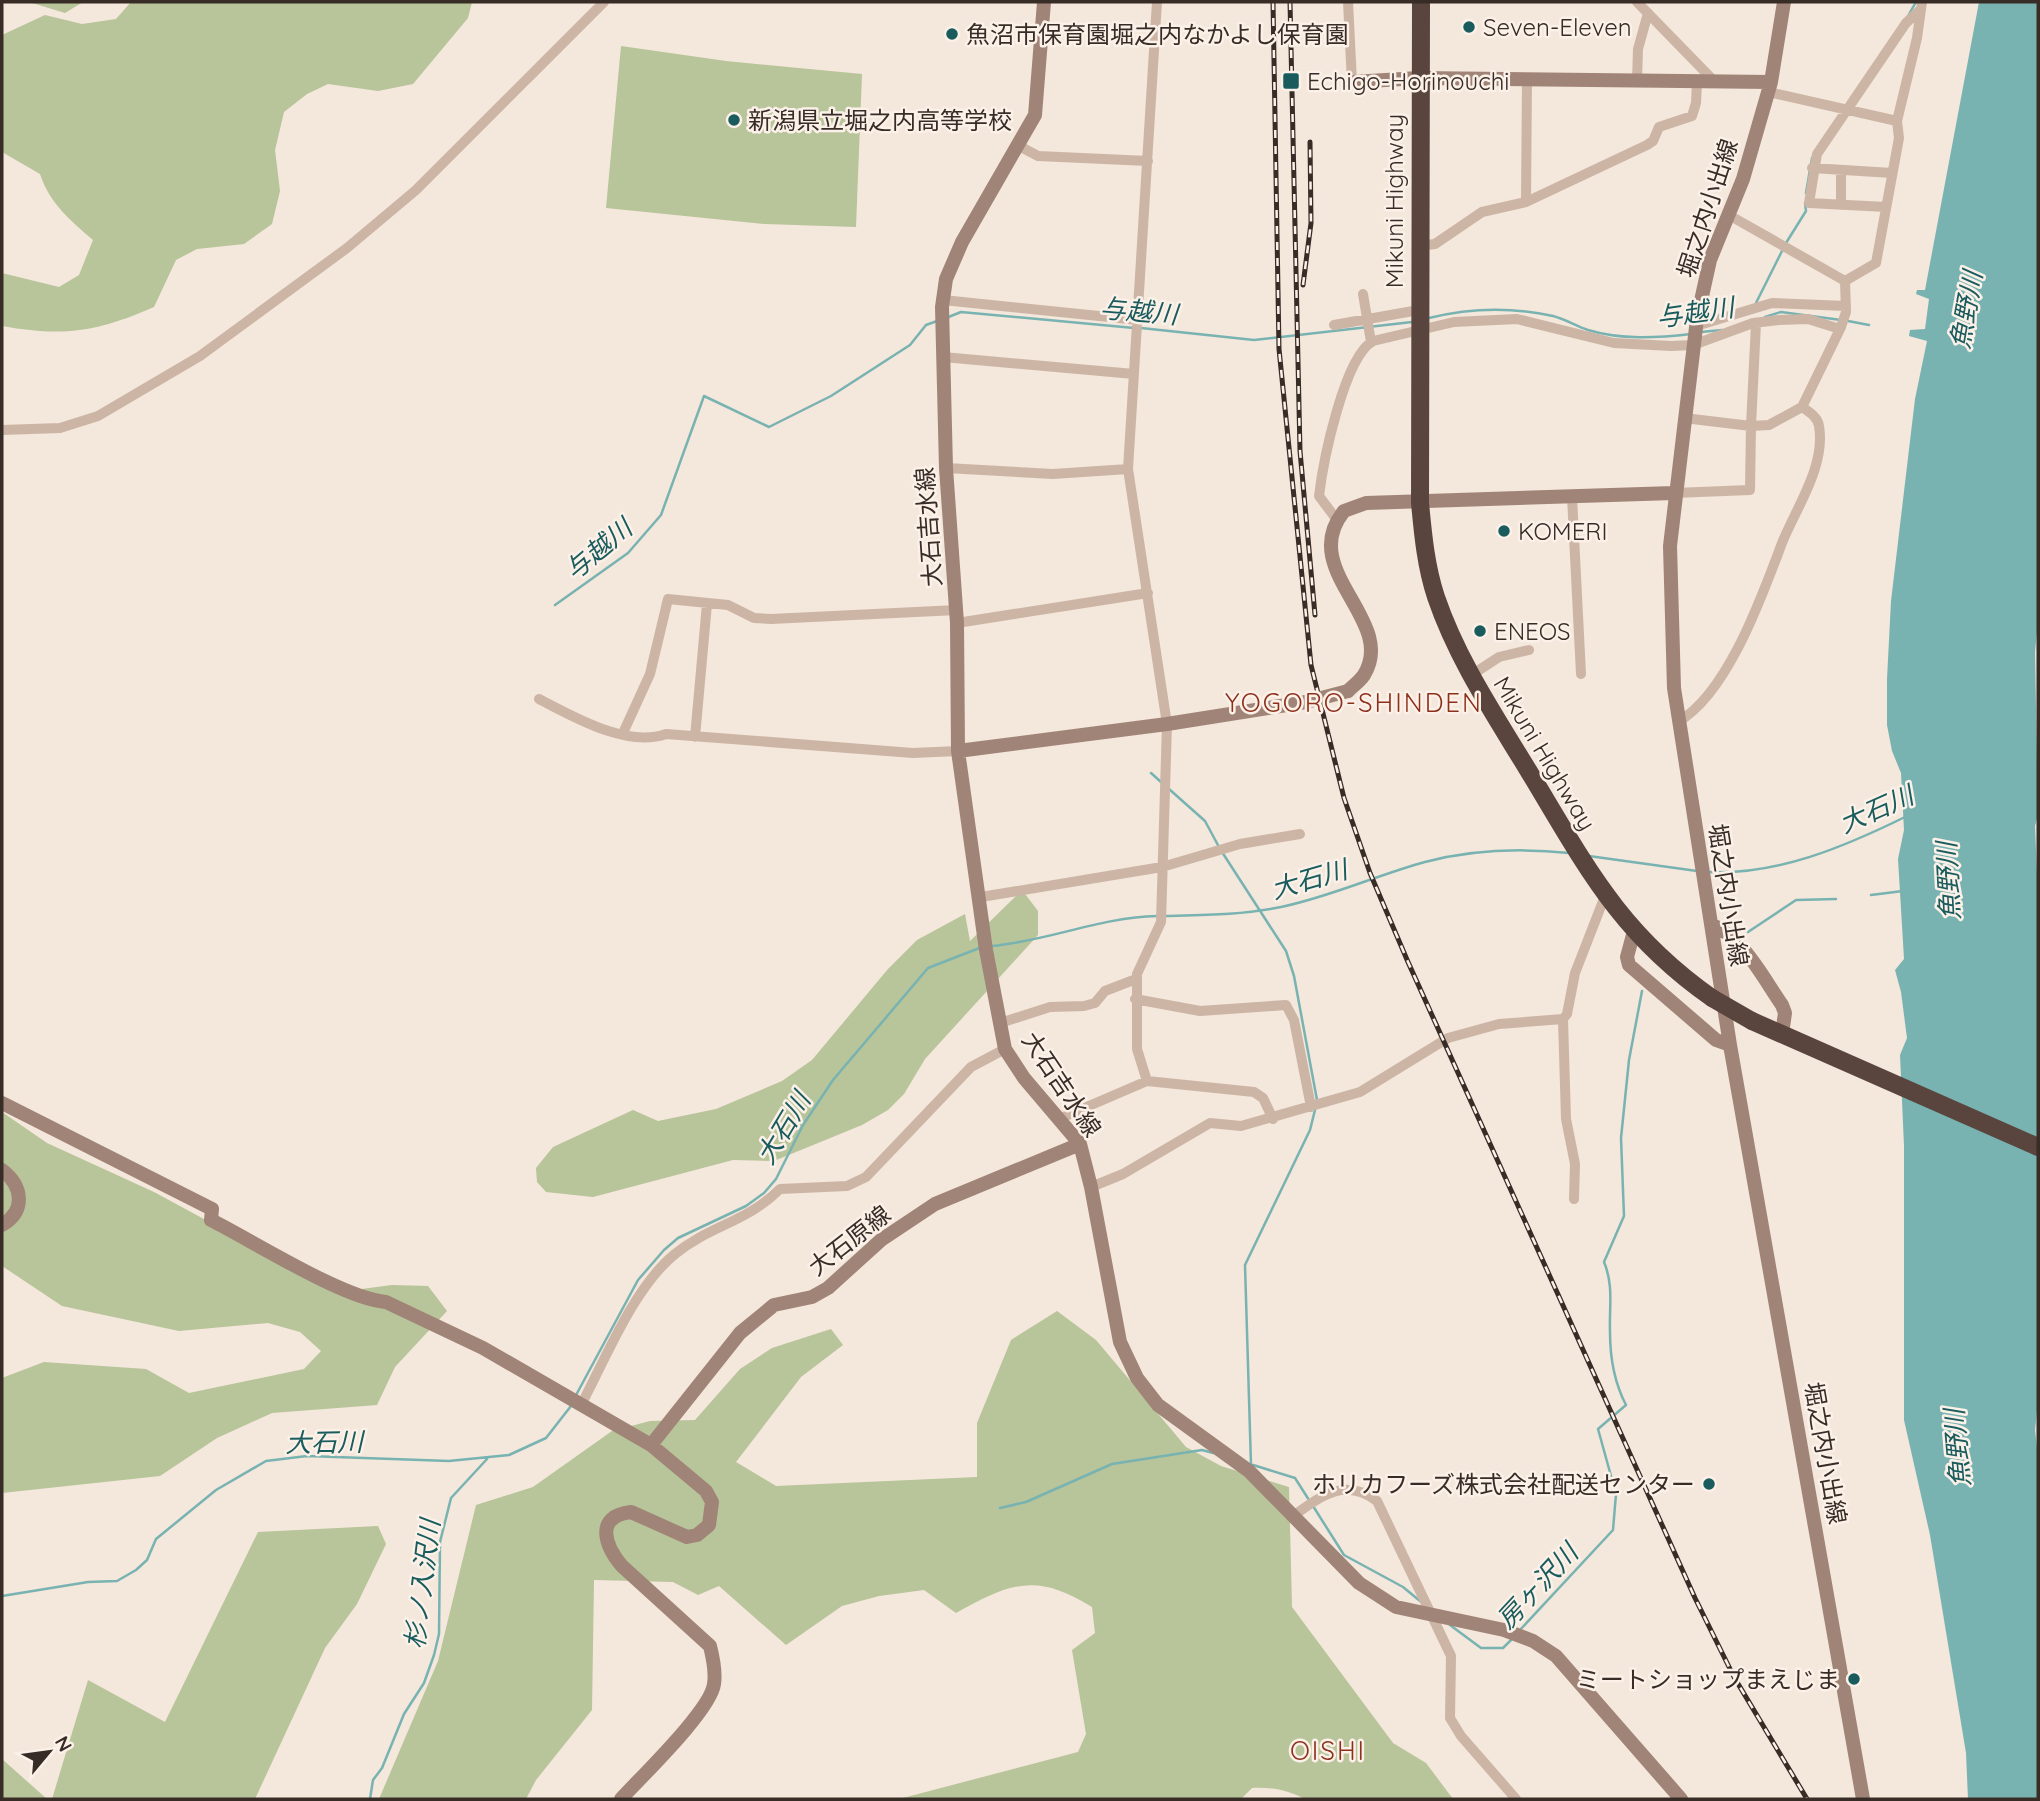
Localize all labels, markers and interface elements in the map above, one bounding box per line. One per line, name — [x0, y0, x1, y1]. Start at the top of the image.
place label: Seven-Eleven — [1483, 12, 1632, 42]
place label: 魚沼市保育園堀之内なかよし保育園 — [966, 19, 1349, 49]
marker: Seven-Eleven — [1461, 19, 1477, 35]
marker: 魚沼市保育園堀之内なかよし保育園 — [944, 26, 960, 42]
place label: Echigo-Horinouchi — [1307, 66, 1509, 96]
marker: Echigo-Horinouchi — [1281, 71, 1301, 91]
place label: 新潟県立堀之内高等学校 — [748, 105, 1012, 135]
marker: 新潟県立堀之内高等学校 — [726, 112, 742, 128]
street label: Mikuni Highway — [1379, 114, 1409, 288]
street label: 堀之内小出線 — [1670, 135, 1744, 281]
water label: 魚野川 — [1943, 266, 1990, 351]
water label: 与越川 — [1654, 290, 1739, 334]
water label: 与越川 — [1099, 291, 1182, 331]
street label: 大石吉水線 — [909, 466, 947, 588]
water label: 与越川 — [558, 509, 641, 587]
place label: KOMERI — [1518, 516, 1607, 546]
marker: KOMERI — [1496, 523, 1512, 539]
place label: ENEOS — [1494, 616, 1571, 646]
marker: ENEOS — [1472, 623, 1488, 639]
street label: Mikuni Highway — [1487, 671, 1603, 835]
district label: YOGORO-SHINDEN — [1225, 686, 1483, 719]
water label: 大石川 — [1834, 777, 1921, 840]
street label: 堀之内小出線 — [1703, 822, 1755, 968]
water label: 魚野川 — [1929, 838, 1967, 921]
water label: 大石川 — [1267, 852, 1354, 906]
street label: 大石吉水線 — [1016, 1026, 1108, 1142]
water label: 大石川 — [749, 1084, 819, 1170]
street label: 大石原線 — [802, 1199, 896, 1281]
street label: 堀之内小出線 — [1799, 1379, 1853, 1527]
water label: 魚野川 — [1937, 1405, 1977, 1488]
water label: 大石川 — [285, 1425, 366, 1459]
place label: ホリカフーズ株式会社配送センター — [1312, 1469, 1695, 1499]
marker: ホリカフーズ株式会社配送センター — [1701, 1476, 1717, 1492]
water label: 杉ノ入沢川 — [398, 1515, 447, 1651]
water label: 房ヶ沢川 — [1489, 1535, 1587, 1635]
place label: ミートショップまえじま — [1576, 1664, 1840, 1694]
marker: ミートショップまえじま — [1846, 1671, 1862, 1687]
north arrow — [14, 1717, 84, 1787]
text: N — [50, 1732, 78, 1756]
district label: OISHI — [1290, 1734, 1366, 1767]

